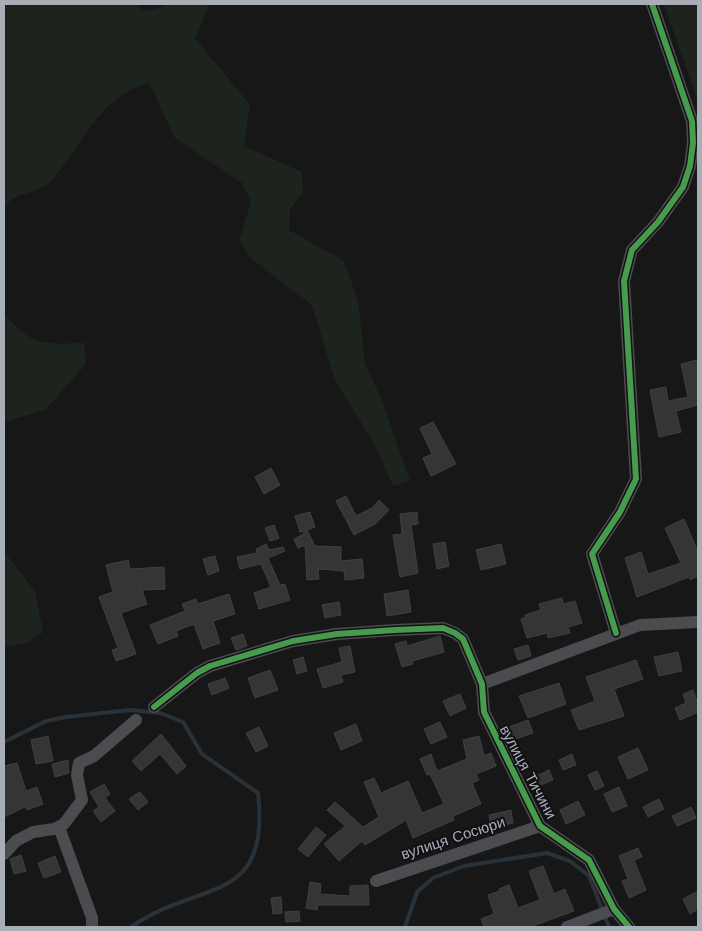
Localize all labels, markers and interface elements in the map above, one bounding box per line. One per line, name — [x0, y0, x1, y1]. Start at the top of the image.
street label: вулиця Тичини — [496, 722, 560, 822]
street label: вулиця Сосюри — [399, 813, 507, 863]

